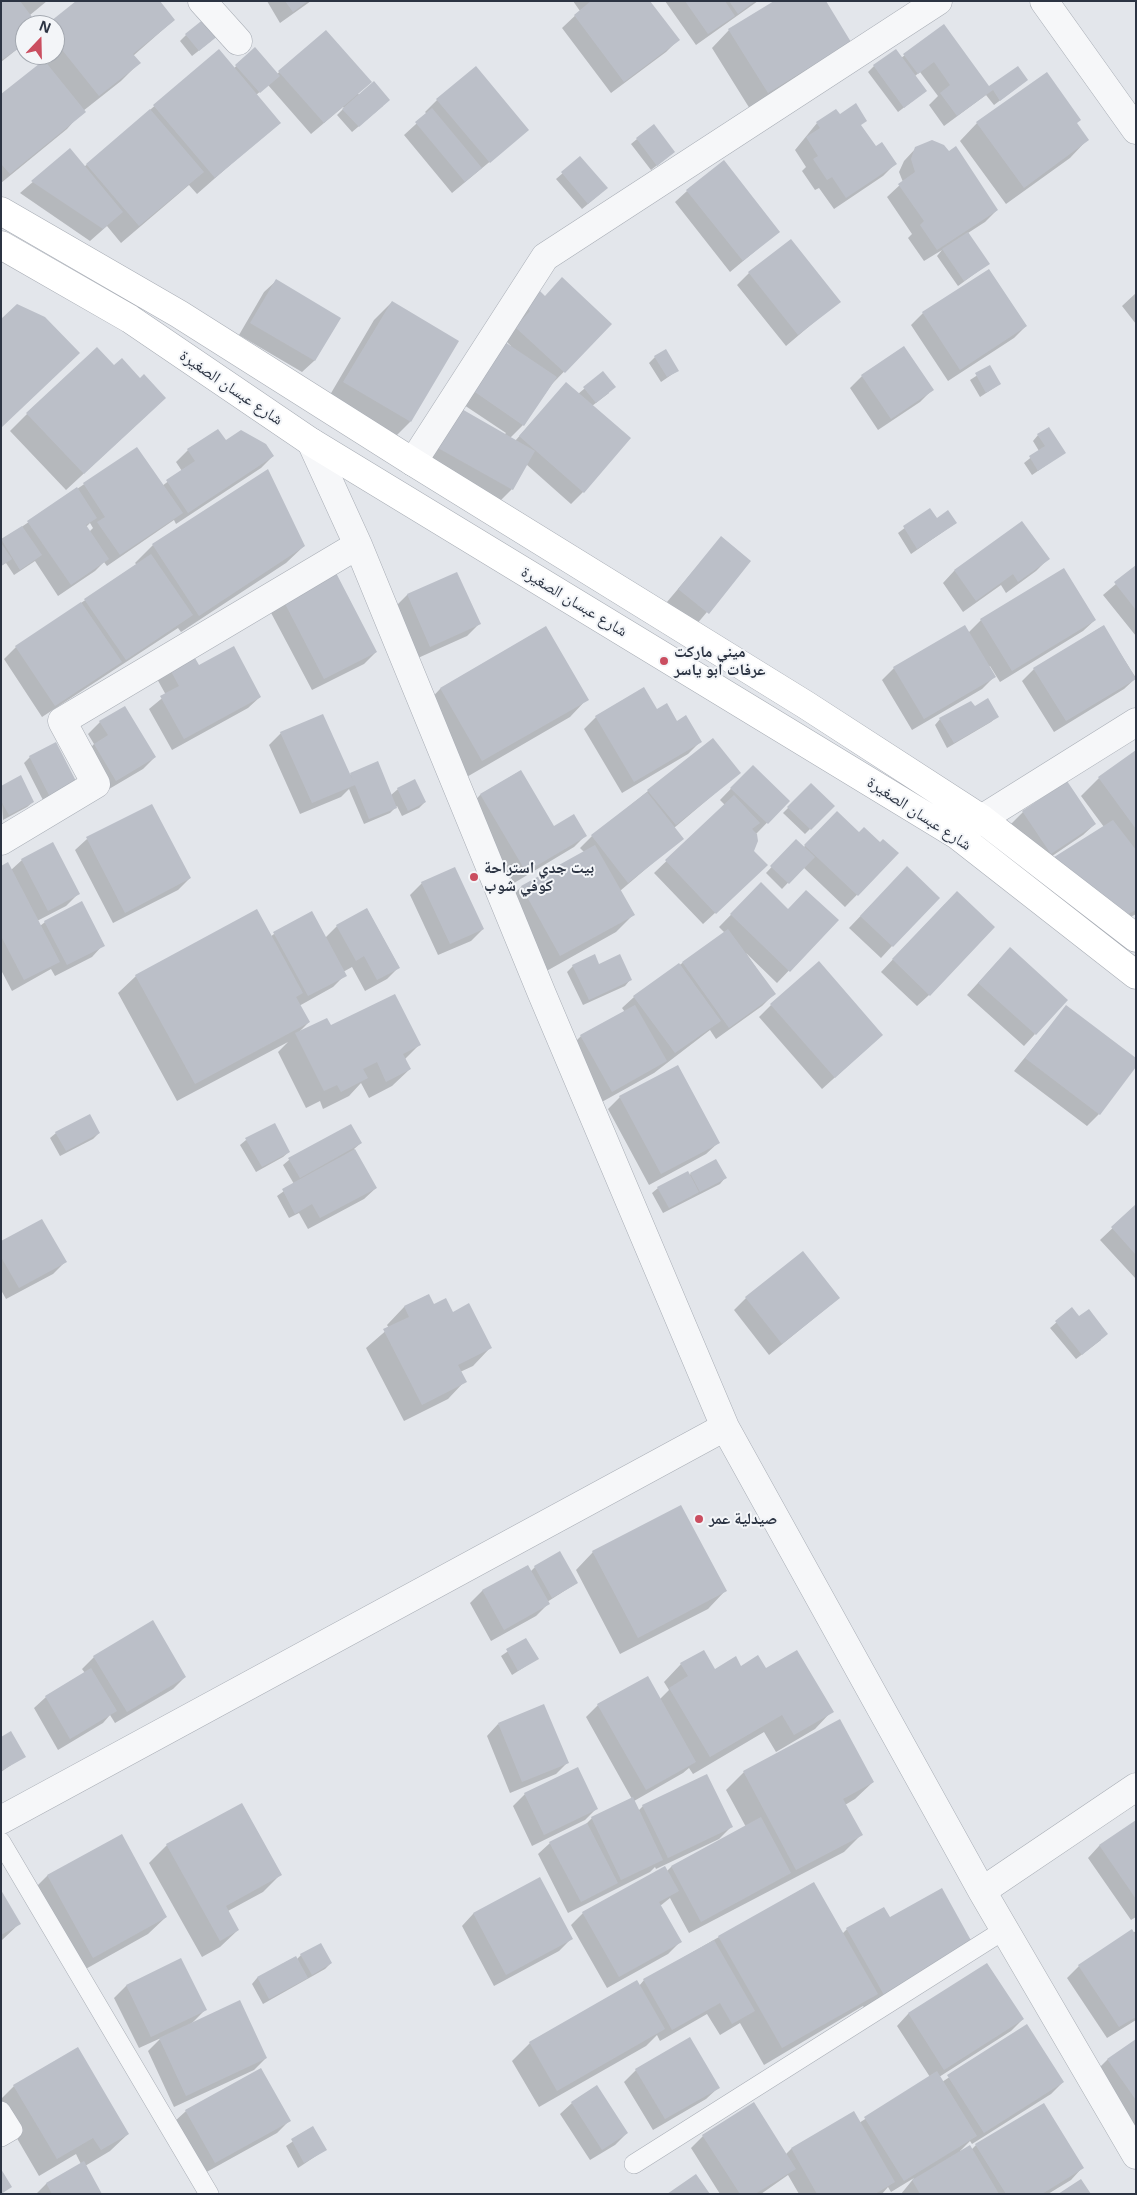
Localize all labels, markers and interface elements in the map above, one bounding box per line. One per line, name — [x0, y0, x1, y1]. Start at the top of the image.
north arrow — [15, 15, 65, 65]
text: N — [36, 16, 54, 37]
street label: شارع عبسان الصغيرة — [176, 346, 286, 430]
street label: شارع عبسان الصغيرة — [517, 563, 631, 641]
place label: ميني ماركت عرفات ابو ياسر — [674, 642, 766, 680]
marker: ميني ماركت عرفات ابو ياسر — [658, 655, 670, 667]
street label: شارع عبسان الصغيرة — [863, 773, 975, 855]
place label: بيت جدي استراحة كوفي شوب — [484, 858, 594, 896]
marker: بيت جدي استراحة كوفي شوب — [468, 871, 480, 883]
place label: صيدلية عمر — [709, 1509, 777, 1529]
marker: صيدلية عمر — [693, 1513, 705, 1525]

